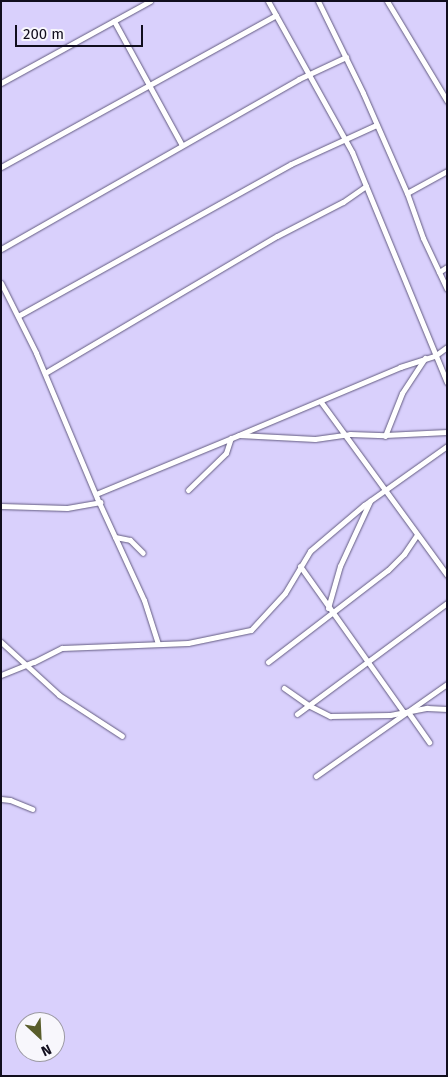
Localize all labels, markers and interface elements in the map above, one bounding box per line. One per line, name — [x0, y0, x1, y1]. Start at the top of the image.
scale bar — [18, 15, 145, 47]
text: 200 m — [23, 25, 64, 43]
north arrow — [15, 1012, 65, 1062]
text: N — [38, 1040, 54, 1060]

